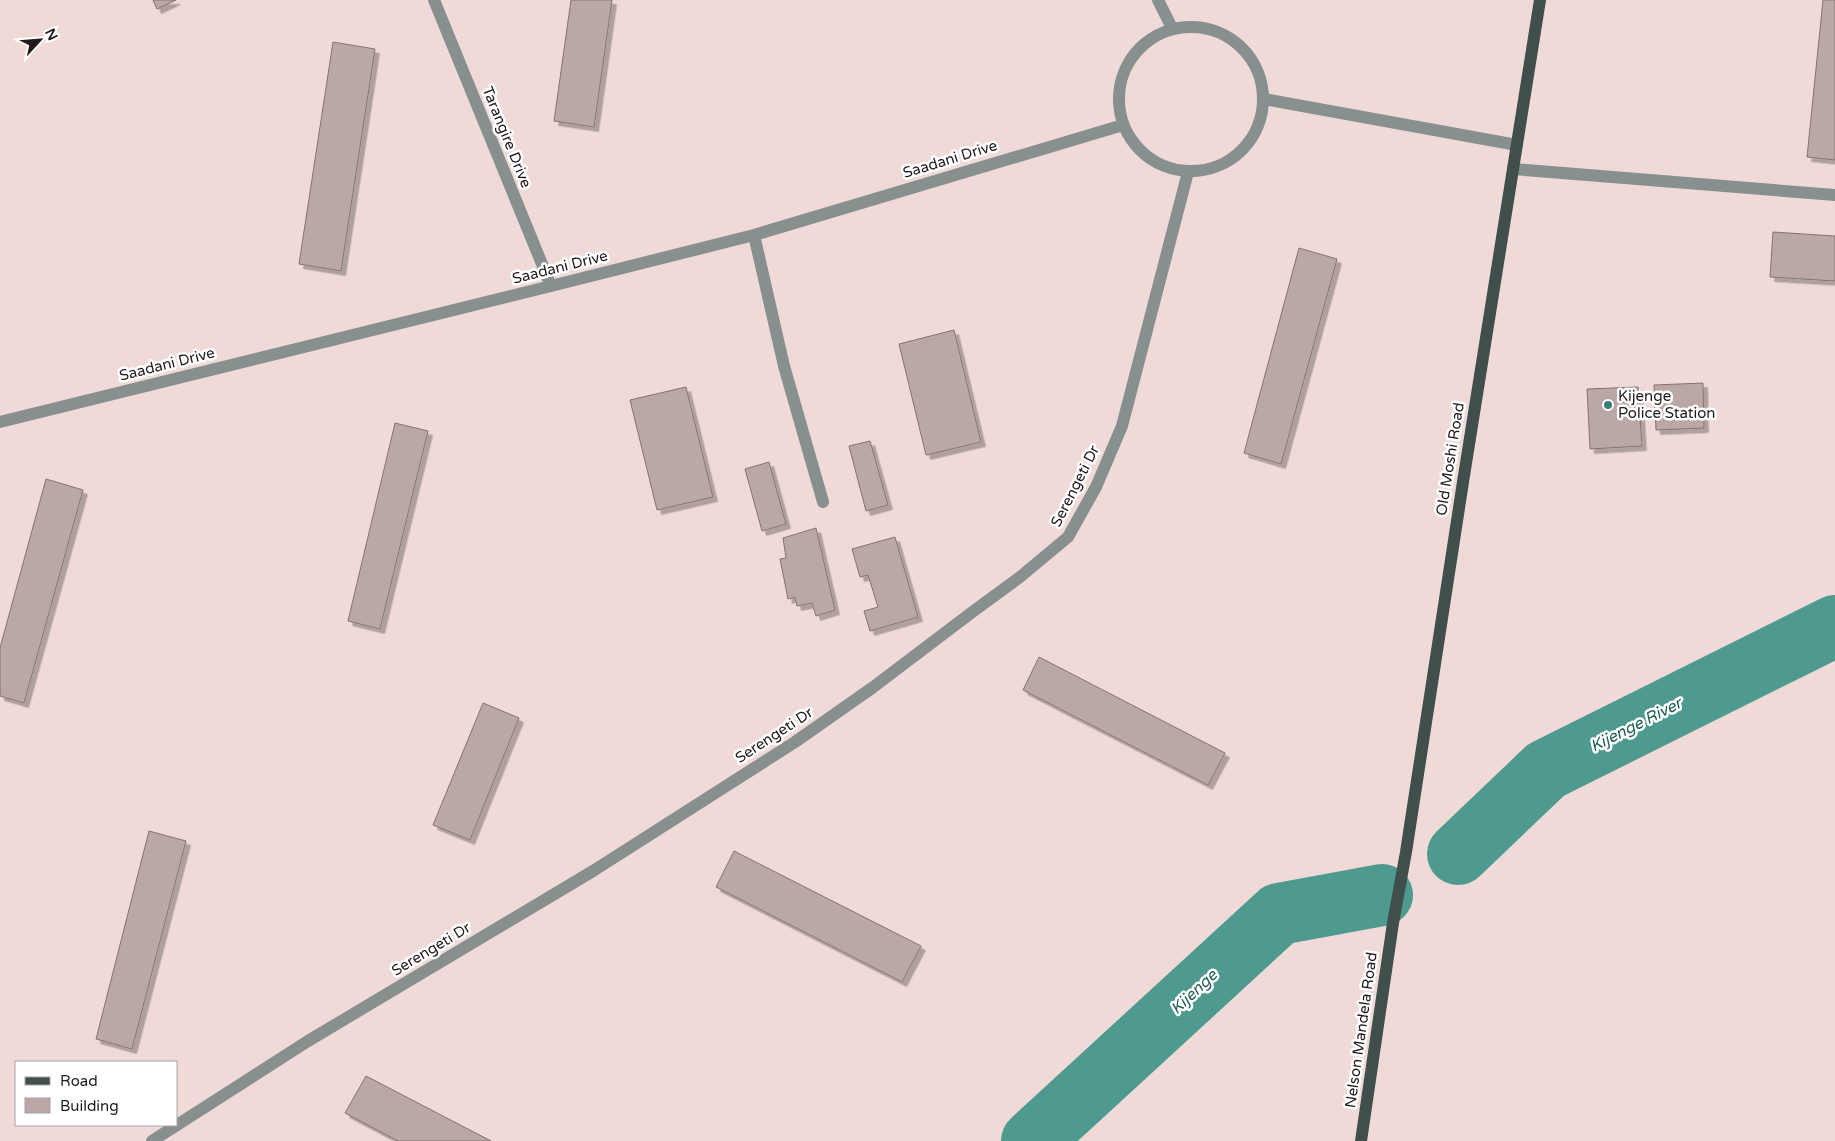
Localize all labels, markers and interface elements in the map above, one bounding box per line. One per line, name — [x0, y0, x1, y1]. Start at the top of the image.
north arrow — [15, 15, 65, 65]
text: N — [41, 26, 61, 43]
street label: Tarangire Drive — [478, 84, 536, 190]
street label: Saadani Drive — [901, 136, 999, 182]
street label: Saadani Drive — [510, 246, 610, 288]
street label: Saadani Drive — [117, 343, 217, 385]
place label: Kijenge Police Station — [1618, 387, 1715, 422]
marker: Kijenge Police Station — [1602, 399, 1614, 411]
street label: Old Moshi Road — [1432, 401, 1468, 517]
street label: Serengeti Dr — [1047, 442, 1103, 530]
water label: Kijenge River — [1587, 693, 1687, 757]
street label: Serengeti Dr — [732, 703, 816, 767]
street label: Serengeti Dr — [388, 918, 474, 980]
street label: Nelson Mandela Road — [1341, 951, 1381, 1109]
water label: Kijenge — [1166, 965, 1222, 1019]
legend — [15, 1061, 178, 1126]
text: Road — [60, 1072, 98, 1090]
text: Building — [60, 1097, 119, 1115]

